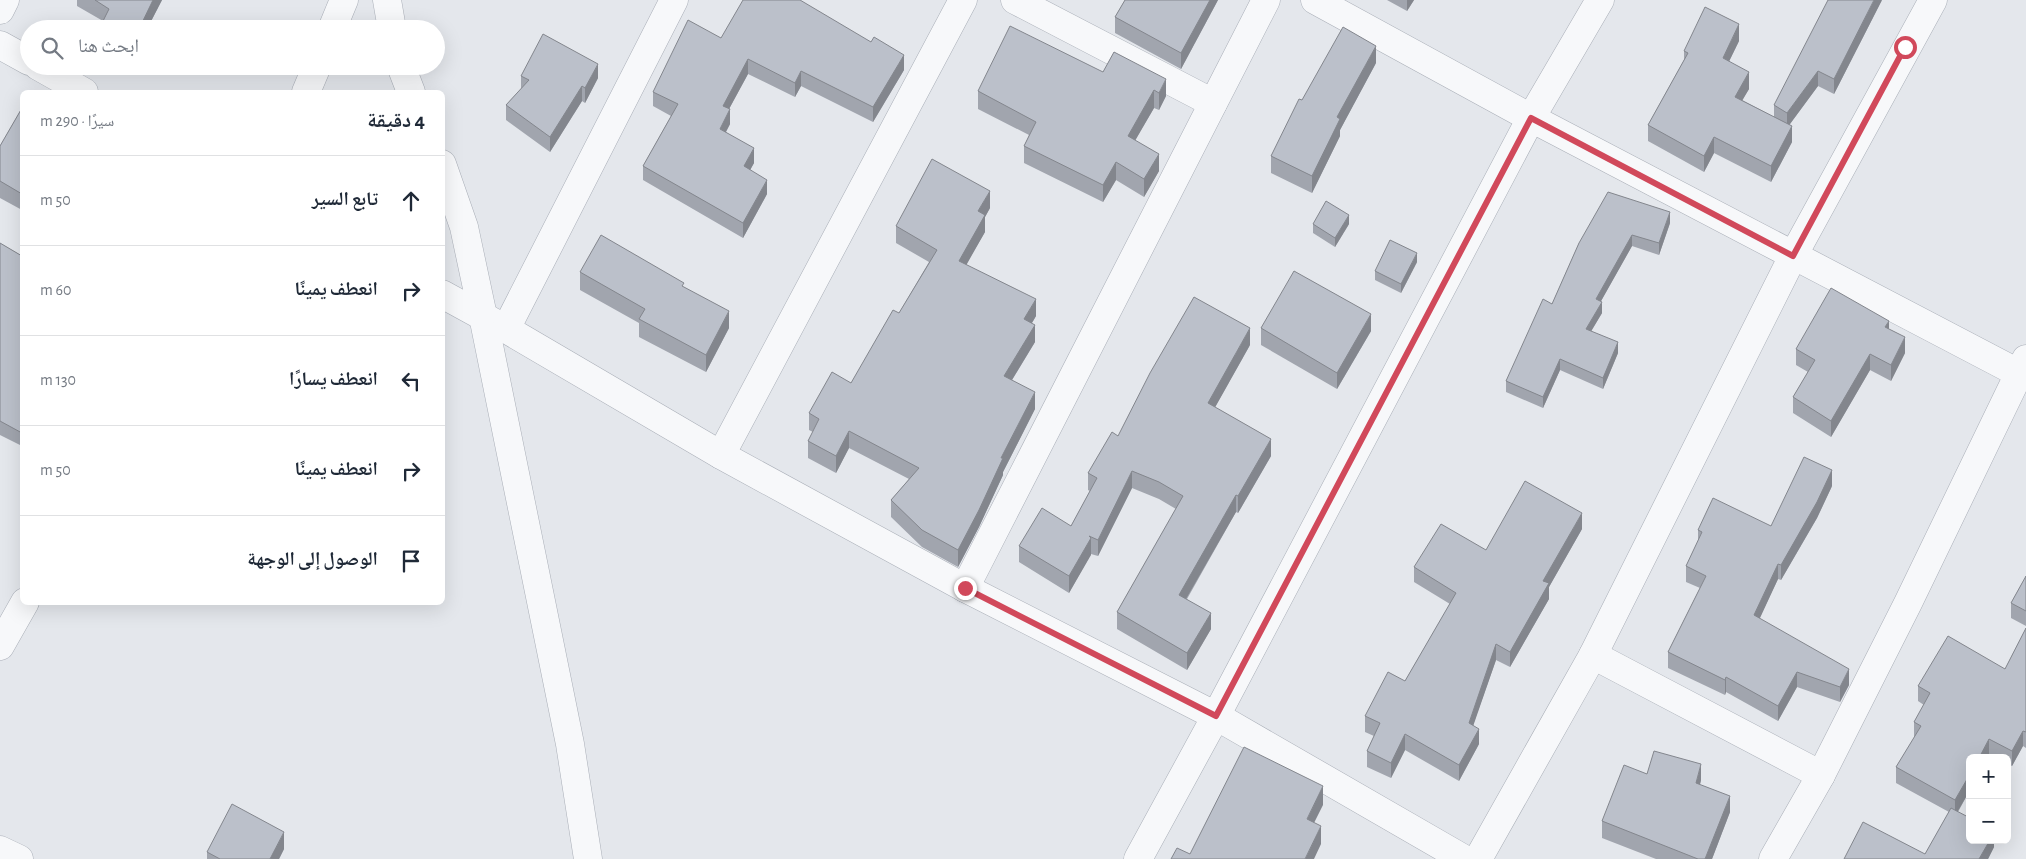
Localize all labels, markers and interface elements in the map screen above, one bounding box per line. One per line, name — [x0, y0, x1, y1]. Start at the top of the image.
search box — [20, 20, 445, 75]
icon: search — [38, 34, 66, 62]
route start — [1894, 36, 1917, 59]
text: ابحث هنا — [78, 37, 139, 56]
text: 4 دقيقة — [367, 110, 425, 131]
text: سيرًا · 290 m — [40, 113, 114, 129]
icon: ahead — [397, 187, 425, 215]
text: تابع السير — [312, 190, 378, 209]
text: 50 m — [40, 192, 71, 208]
icon: right — [397, 277, 425, 305]
text: انعطف يمينًا — [295, 280, 378, 299]
text: 60 m — [40, 282, 71, 298]
icon: left — [397, 367, 425, 395]
text: انعطف يسارًا — [289, 370, 378, 389]
text: 130 m — [40, 372, 76, 388]
icon: right — [397, 457, 425, 485]
text: انعطف يمينًا — [295, 460, 378, 479]
text: 50 m — [40, 462, 71, 478]
icon: arrive — [397, 547, 425, 575]
text: الوصول إلى الوجهة — [247, 550, 378, 569]
route end — [954, 577, 977, 600]
map controls — [1966, 754, 2011, 844]
button: + — [1966, 754, 2011, 799]
button: − — [1966, 799, 2011, 844]

